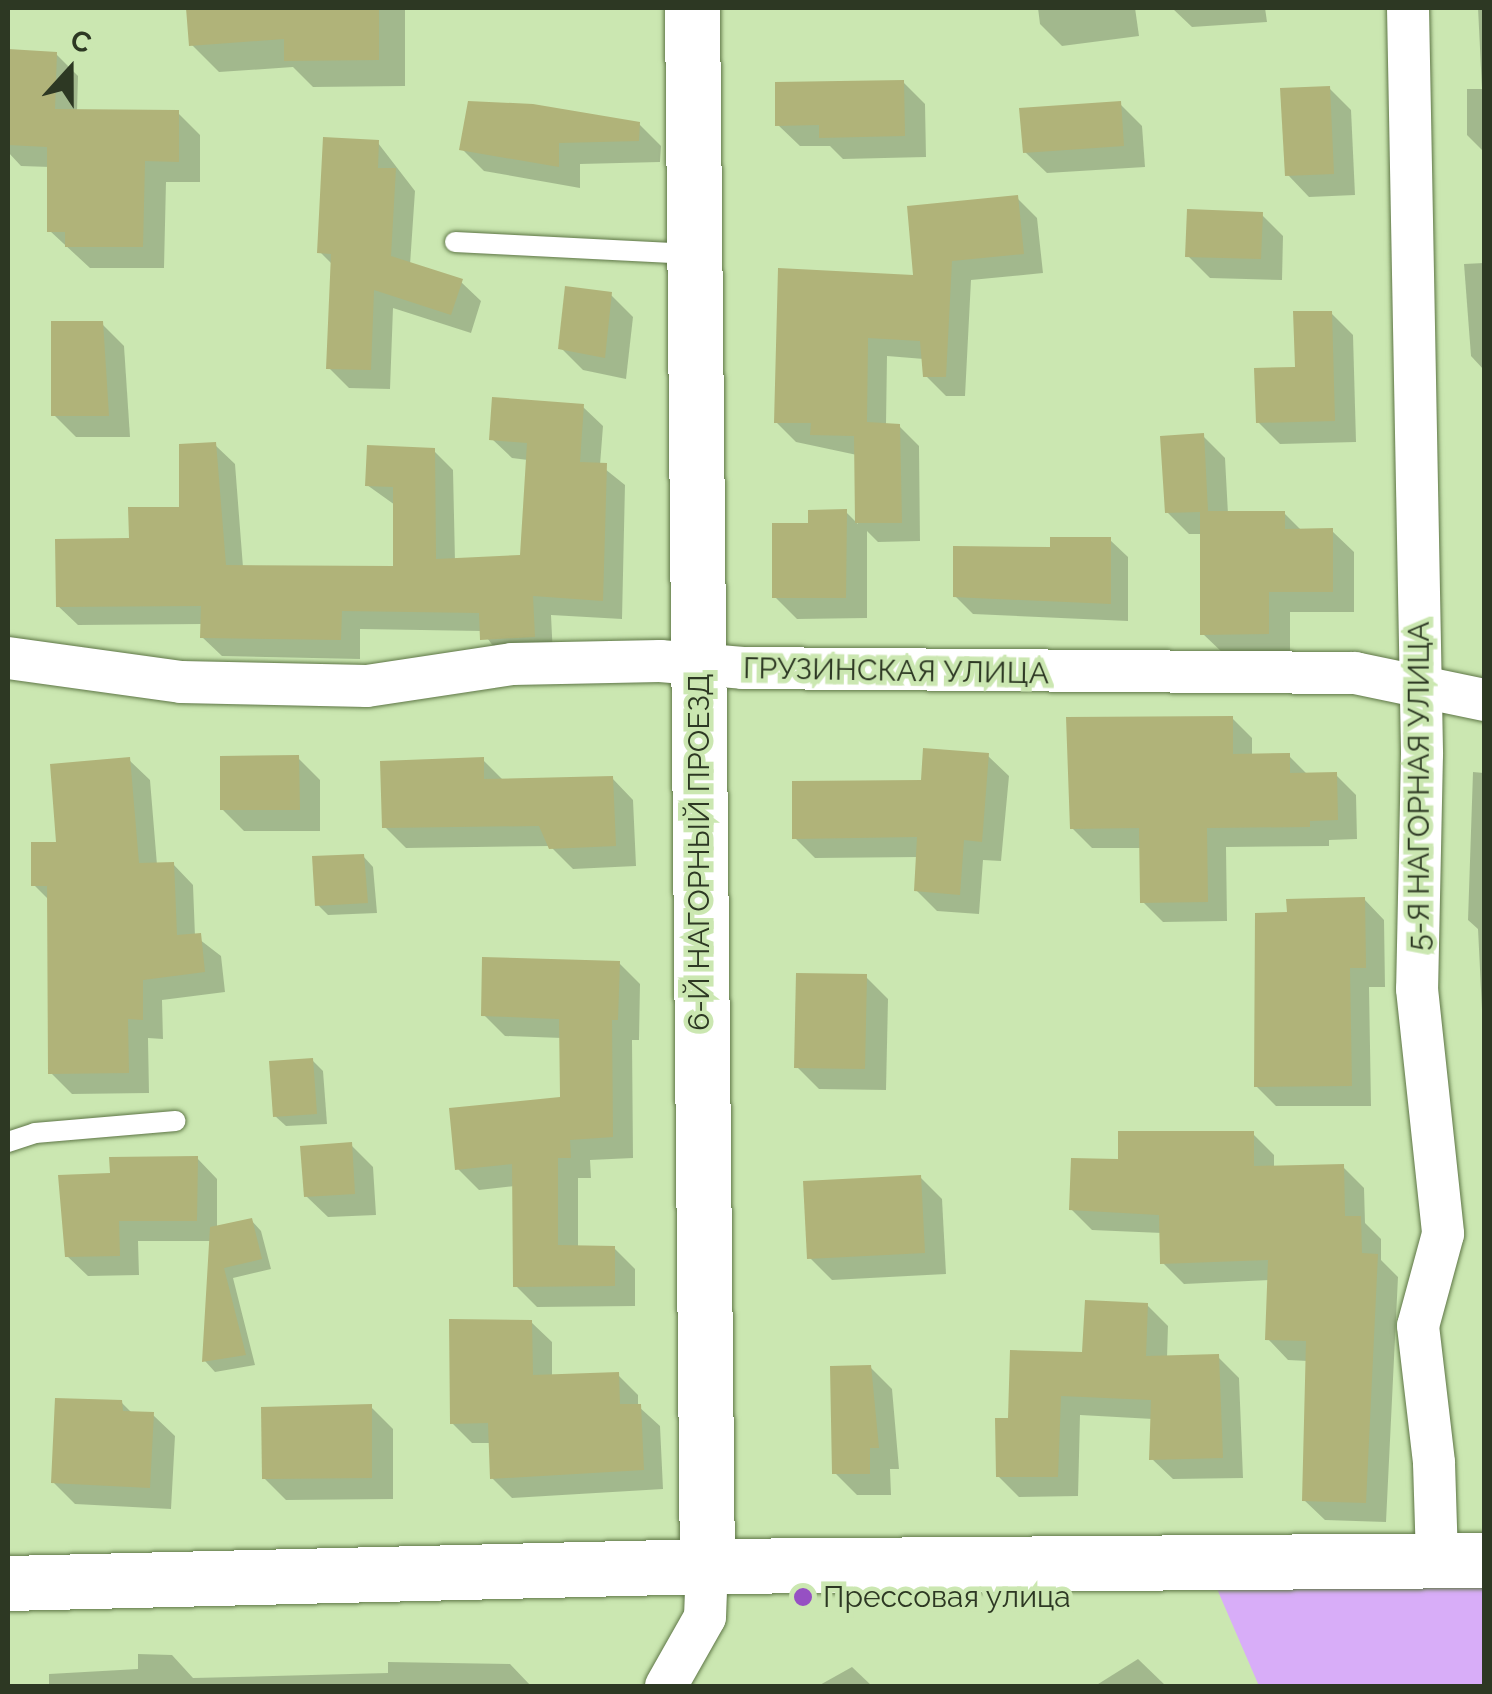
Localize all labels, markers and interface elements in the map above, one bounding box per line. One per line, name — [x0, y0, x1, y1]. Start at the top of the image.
north arrow — [20, 20, 120, 120]
text: С — [66, 23, 96, 60]
street label: 5-Я НАГОРНАЯ УЛИЦА — [1401, 621, 1437, 951]
street label: ГРУЗИНСКАЯ УЛИЦА — [743, 650, 1049, 692]
street label: 6-Й НАГОРНЫЙ ПРОЕЗД — [681, 673, 717, 1031]
place label: Прессовая улица — [823, 1579, 1071, 1615]
marker: Прессовая улица — [792, 1586, 814, 1608]

